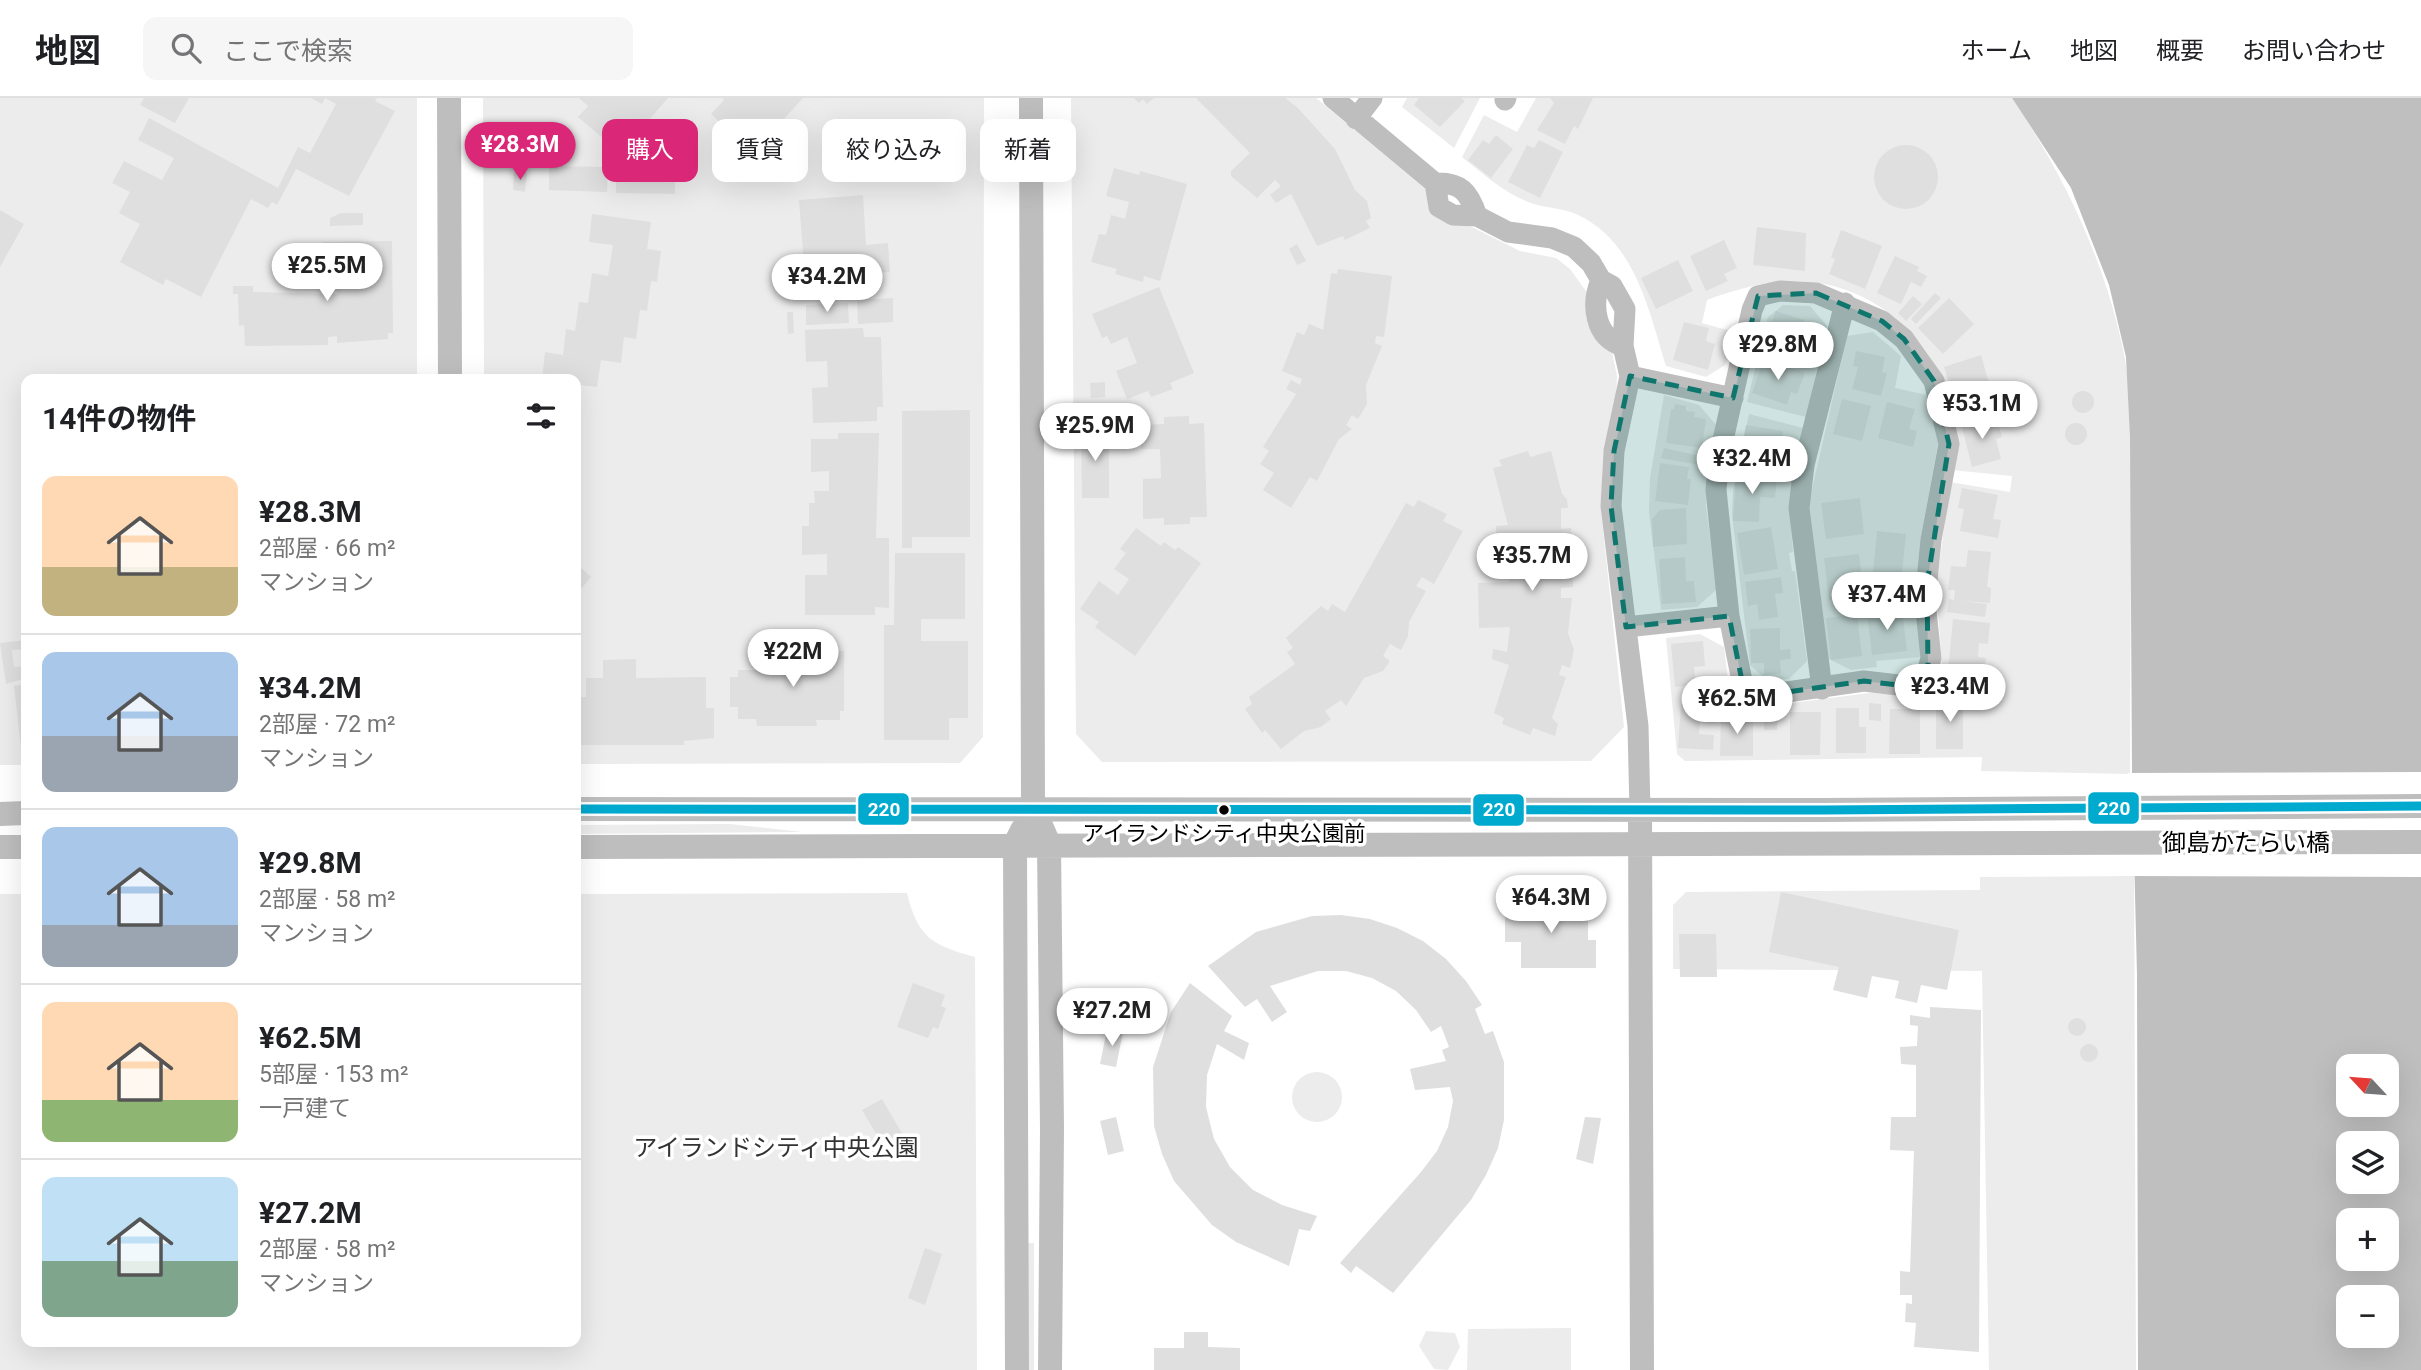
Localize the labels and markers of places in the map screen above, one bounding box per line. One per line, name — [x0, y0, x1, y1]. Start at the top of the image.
pin: ¥28.3M — [463, 122, 577, 182]
pin: ¥25.5M — [270, 244, 384, 303]
pin: ¥34.2M — [770, 254, 884, 314]
pin: ¥29.8M — [1721, 322, 1835, 382]
pin: ¥53.1M — [1925, 382, 2039, 441]
pin: ¥25.9M — [1038, 404, 1152, 463]
pin: ¥32.4M — [1695, 436, 1809, 496]
pin: ¥35.7M — [1475, 533, 1589, 593]
pin: ¥37.4M — [1830, 573, 1944, 632]
pin: ¥22M — [752, 630, 834, 689]
pin: ¥23.4M — [1893, 664, 2007, 724]
pin: ¥62.5M — [1680, 676, 1794, 736]
marker: アイランドシティ中央公園前 — [1217, 803, 1231, 817]
place label: アイランドシティ中央公園前 — [1082, 821, 1366, 846]
pin: ¥64.3M — [1494, 876, 1608, 935]
pin: ¥27.2M — [1055, 988, 1169, 1048]

